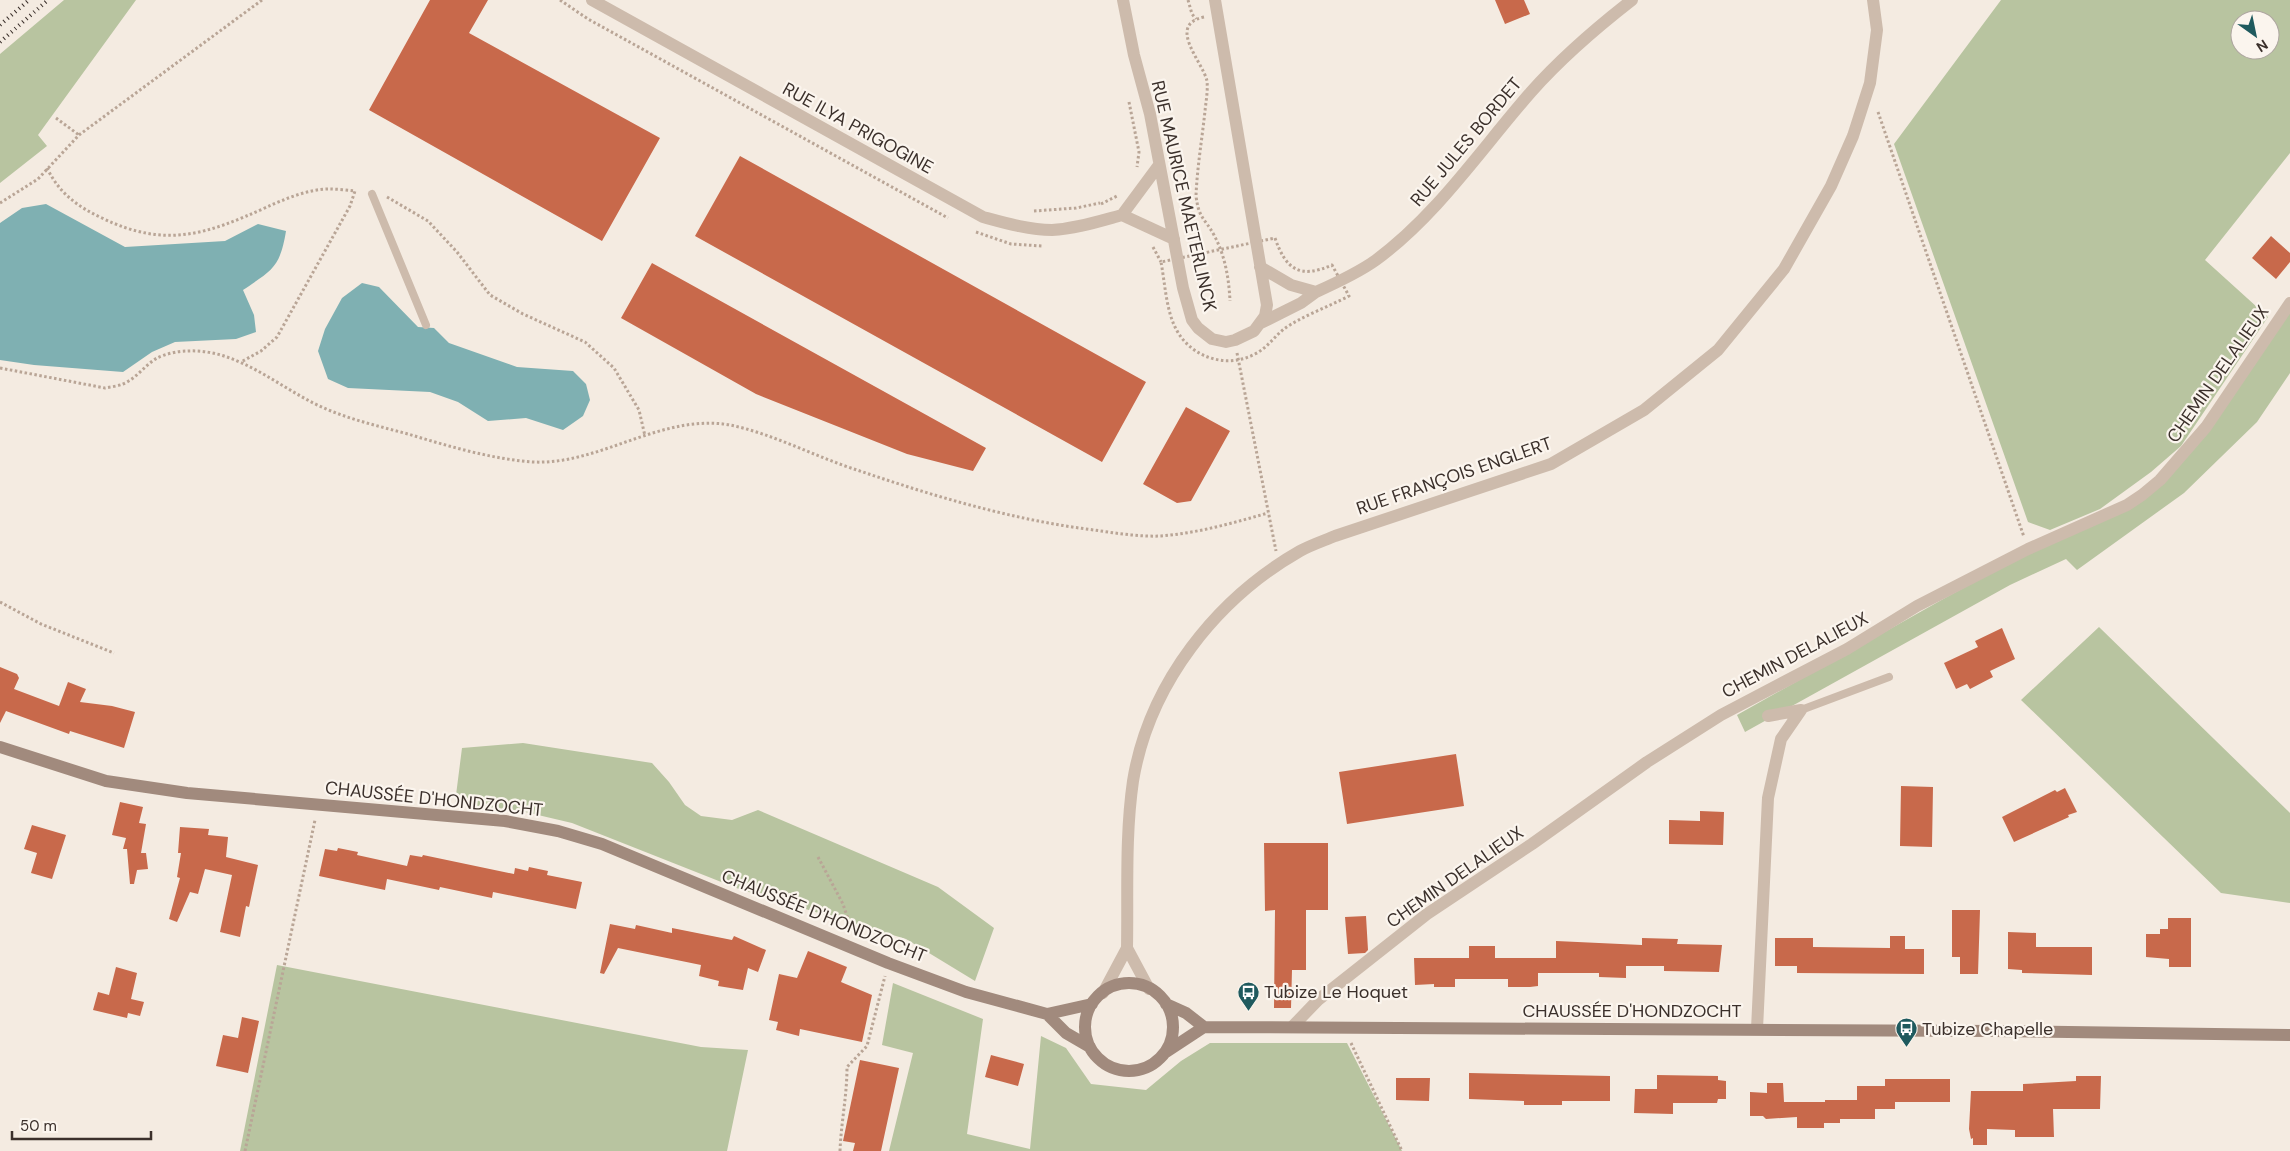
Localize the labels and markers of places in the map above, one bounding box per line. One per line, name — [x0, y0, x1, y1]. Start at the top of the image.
bus stop icon: Tubize Le Hoquet — [1236, 980, 1260, 1011]
place label: Tubize Le Hoquet — [1264, 980, 1408, 1004]
bus stop icon: Tubize Chapelle — [1894, 1017, 1918, 1048]
place label: Tubize Chapelle — [1922, 1017, 2053, 1041]

